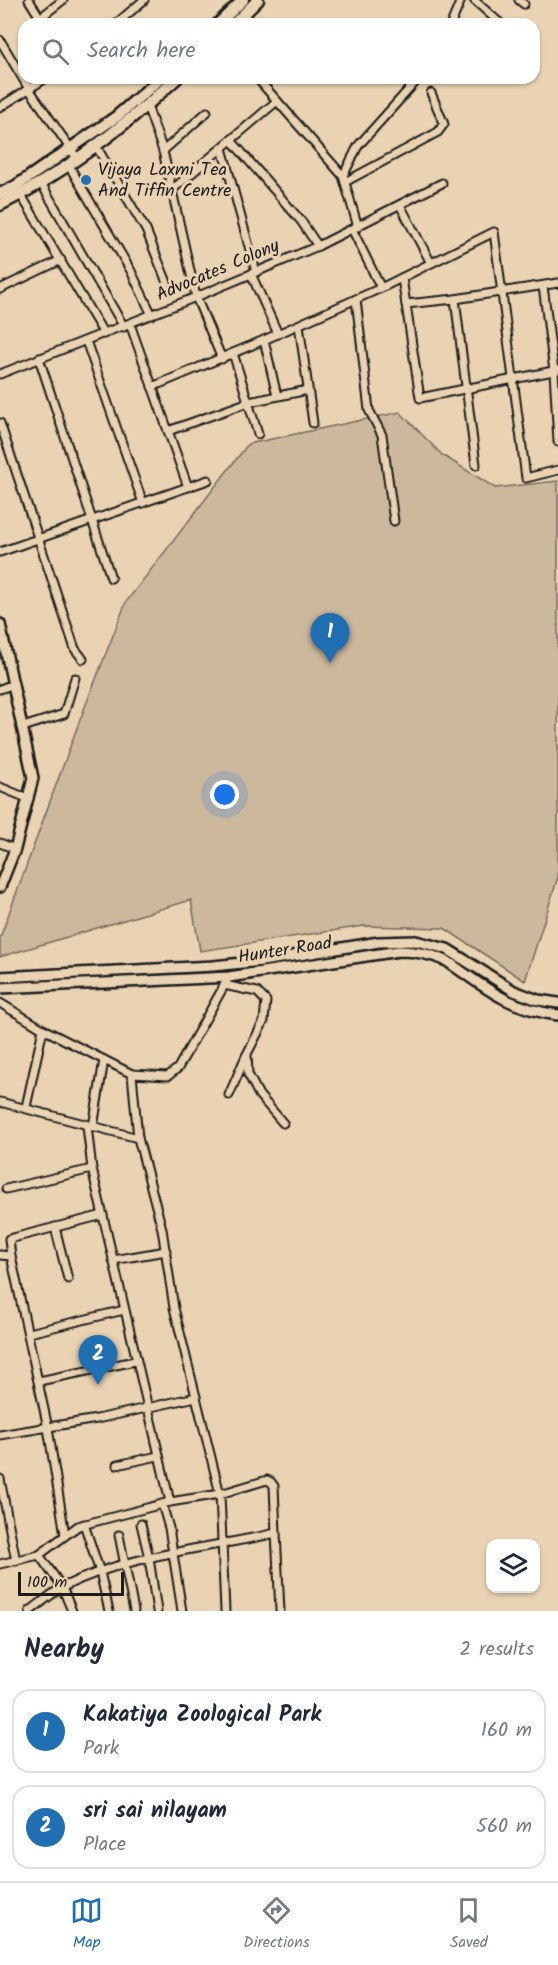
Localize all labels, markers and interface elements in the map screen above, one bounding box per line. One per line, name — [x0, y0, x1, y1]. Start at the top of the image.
search box — [18, 18, 540, 84]
text: Search here — [87, 34, 195, 69]
icon: search — [39, 35, 72, 68]
place label: Vijaya Laxmi Tea And Tiffin Centre — [98, 156, 231, 206]
marker: Vijaya Laxmi Tea And Tiffin Centre — [79, 173, 93, 187]
street label: Advocates Colony — [152, 232, 285, 310]
pin: 1 — [310, 614, 350, 663]
your location — [210, 780, 239, 809]
street label: Hunter Road — [236, 929, 335, 973]
pin: 2 — [78, 1336, 118, 1385]
map controls — [486, 1539, 540, 1593]
button: layers — [486, 1539, 540, 1593]
scale bar — [18, 1569, 124, 1596]
text: 100 m — [27, 1570, 67, 1595]
text: Nearby — [24, 1629, 104, 1671]
text: 2 results — [459, 1634, 534, 1666]
text: Kakatiya Zoological Park — [83, 1698, 321, 1733]
text: 1 — [42, 1715, 49, 1747]
text: 160 m — [481, 1715, 532, 1747]
text: Park — [83, 1733, 119, 1765]
text: sri sai nilayam — [83, 1794, 227, 1829]
text: 2 — [40, 1811, 51, 1843]
text: 560 m — [476, 1811, 532, 1843]
text: Place — [83, 1829, 126, 1861]
tab: Map — [70, 1894, 103, 1955]
tab: Directions — [243, 1894, 310, 1955]
tab: Saved — [450, 1894, 488, 1955]

